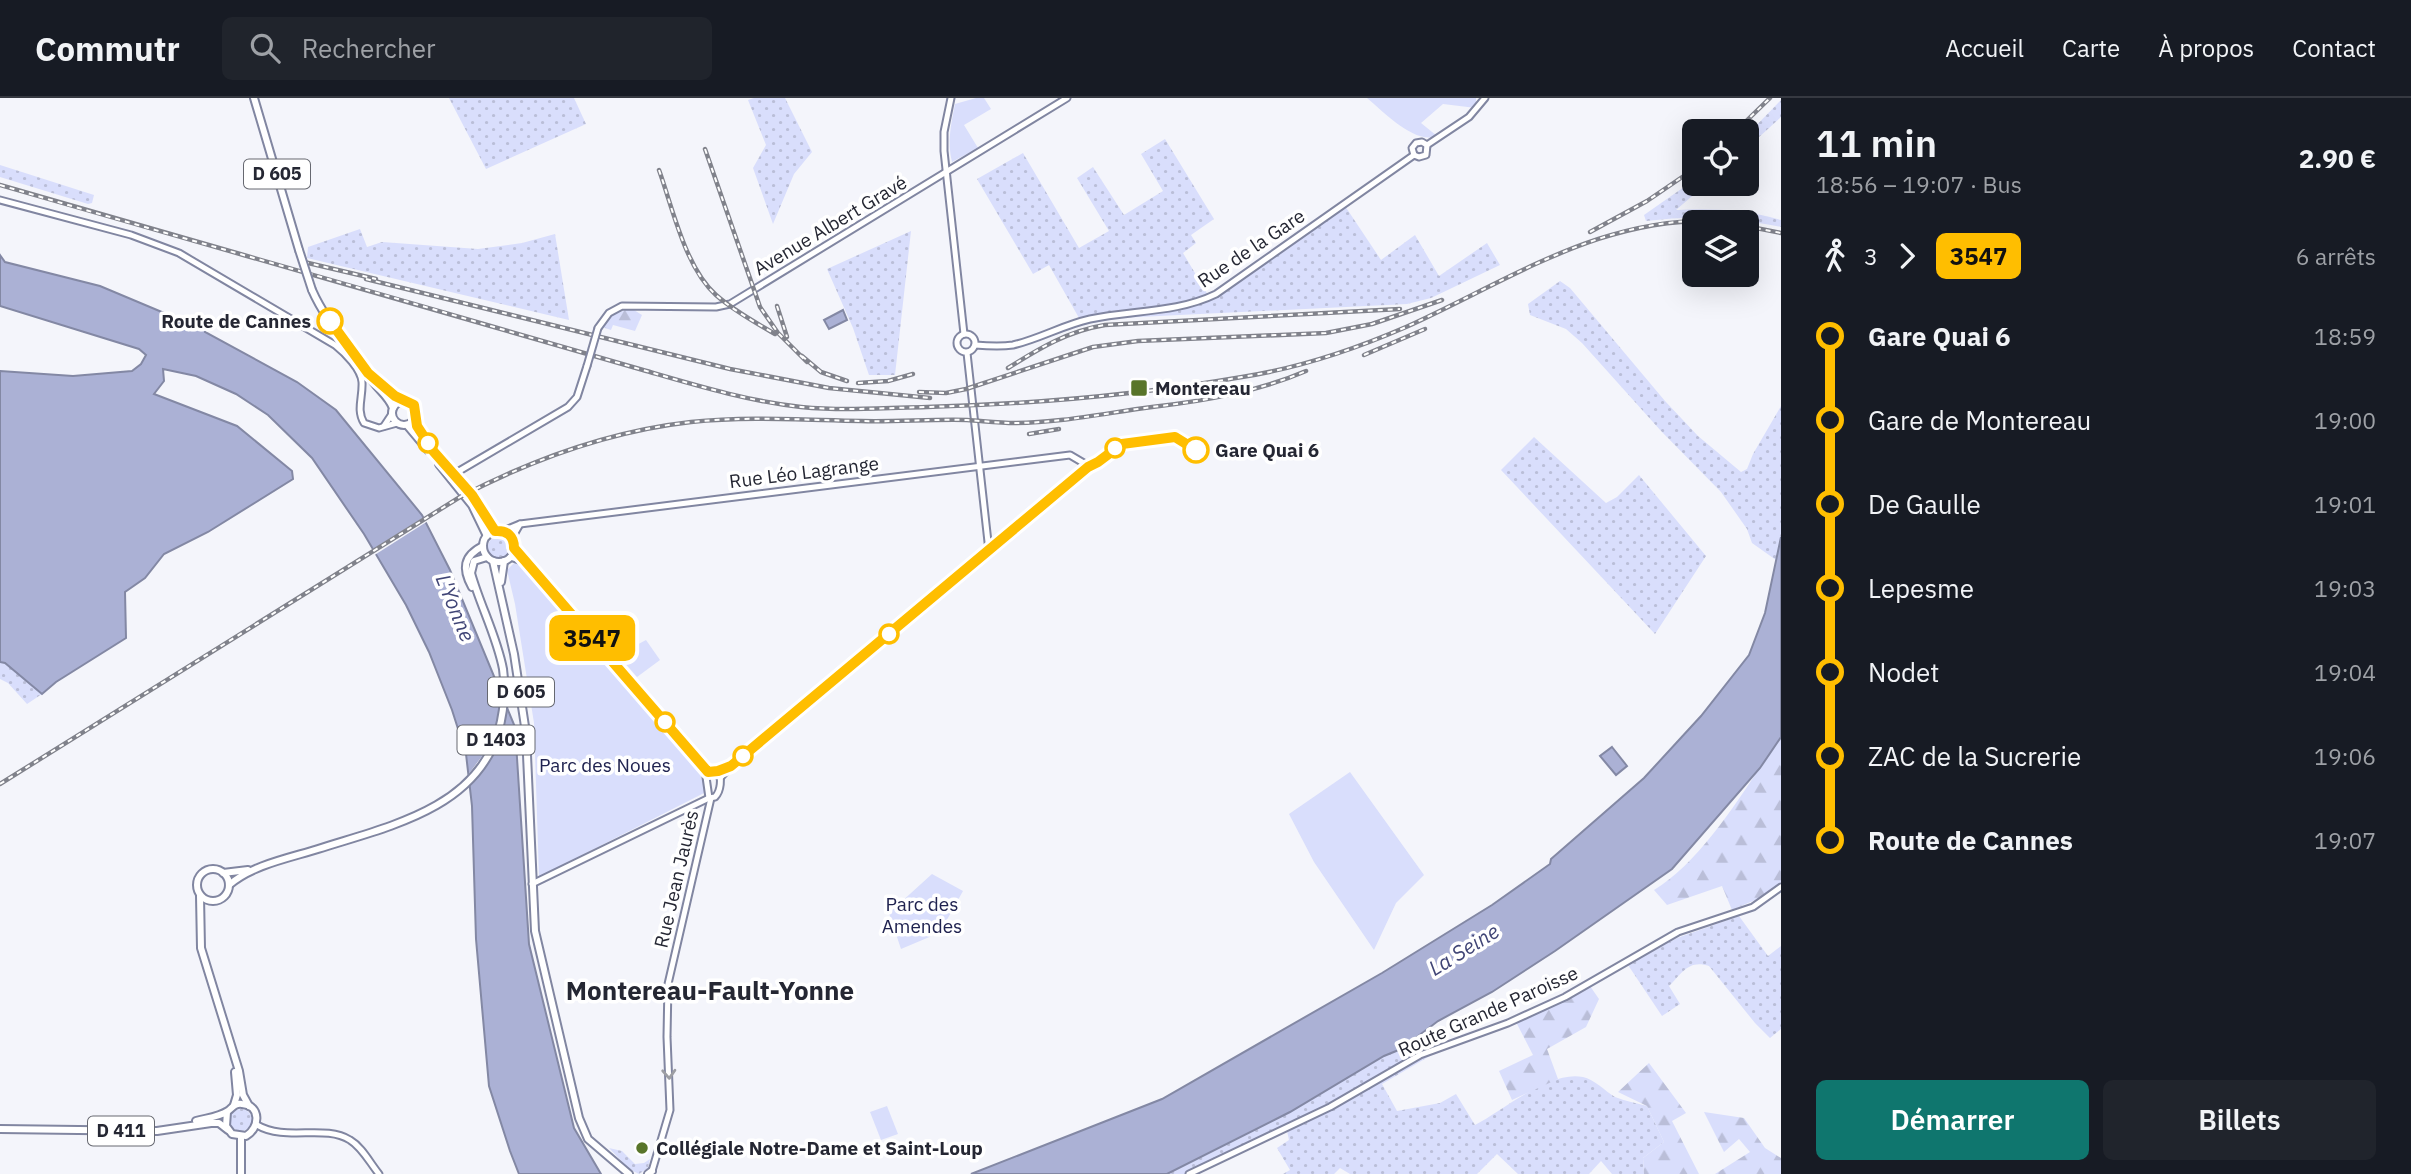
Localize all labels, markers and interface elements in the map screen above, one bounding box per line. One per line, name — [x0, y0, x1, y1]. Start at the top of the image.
search box — [222, 17, 712, 80]
text: Commutr — [35, 27, 180, 70]
icon: search — [246, 29, 284, 67]
text: Rechercher — [302, 31, 435, 65]
text: Accueil — [1945, 32, 2024, 64]
text: Carte — [2062, 32, 2120, 64]
text: À propos — [2158, 32, 2254, 64]
text: Contact — [2292, 32, 2376, 64]
text: 11 min — [1816, 118, 1937, 167]
map controls — [1682, 119, 1759, 287]
button: locate — [1682, 119, 1759, 196]
text: 2.90 € — [2299, 141, 2376, 175]
road number: D 605 — [244, 160, 310, 188]
text: 18:56 – 19:07 · Bus — [1816, 169, 2022, 199]
street label: Avenue Albert Gravé — [749, 170, 911, 280]
street label: Rue de la Gare — [1193, 203, 1309, 293]
button: layers — [1682, 210, 1759, 287]
icon: walk — [1816, 237, 1854, 275]
icon: forward — [1888, 237, 1926, 275]
text: 3547 — [1950, 240, 2007, 272]
text: 3 — [1864, 241, 1878, 271]
text: 6 arrêts — [2296, 241, 2376, 271]
marker: Route de Cannes — [317, 308, 343, 334]
place label: Route de Cannes — [161, 309, 311, 333]
text: Gare Quai 6 — [1868, 319, 2011, 353]
text: 18:59 — [2314, 321, 2376, 351]
place label: Montereau — [1155, 376, 1251, 400]
marker: Montereau — [1129, 378, 1149, 398]
text: Gare de Montereau — [1868, 403, 2091, 437]
text: 19:00 — [2314, 405, 2376, 435]
unlabelled marker — [418, 433, 438, 453]
marker: Gare Quai 6 — [1183, 437, 1209, 463]
unlabelled marker — [1105, 438, 1125, 458]
place label: Gare Quai 6 — [1215, 438, 1319, 462]
street label: Rue Léo Lagrange — [728, 451, 880, 493]
text: De Gaulle — [1868, 487, 1981, 521]
text: 19:01 — [2314, 489, 2376, 519]
water label: L'Yonne — [430, 570, 482, 646]
text: Lepesme — [1868, 571, 1974, 605]
text: 19:03 — [2314, 573, 2376, 603]
line badge: 3547 — [543, 615, 641, 661]
text: 3547 — [563, 622, 621, 654]
unlabelled marker — [879, 624, 899, 644]
text: Nodet — [1868, 655, 1939, 689]
text: 19:04 — [2314, 657, 2376, 687]
road number: D 605 — [488, 678, 554, 706]
unlabelled marker — [655, 712, 675, 732]
road number: D 1403 — [458, 726, 534, 754]
text: ZAC de la Sucrerie — [1868, 739, 2081, 773]
text: 19:06 — [2314, 741, 2376, 771]
unlabelled marker — [733, 746, 753, 766]
park label: Parc des Noues — [539, 753, 671, 777]
street label: Rue Jean Jaurès — [648, 808, 704, 950]
text: Route de Cannes — [1868, 823, 2073, 857]
text: 19:07 — [2314, 825, 2376, 855]
park label: Parc des Amendes — [882, 892, 962, 938]
water label: La Seine — [1423, 916, 1504, 982]
street label: Route Grande Paroisse — [1394, 961, 1582, 1061]
district label: Montereau-Fault-Yonne — [566, 973, 854, 1007]
one-way arrow — [661, 1069, 676, 1080]
button: Démarrer — [1816, 1080, 2089, 1160]
button: Billets — [2103, 1080, 2376, 1160]
road number: D 411 — [88, 1116, 154, 1146]
place label: Collégiale Notre-Dame et Saint-Loup — [656, 1136, 983, 1160]
marker: Collégiale Notre-Dame et Saint-Loup — [634, 1140, 650, 1156]

